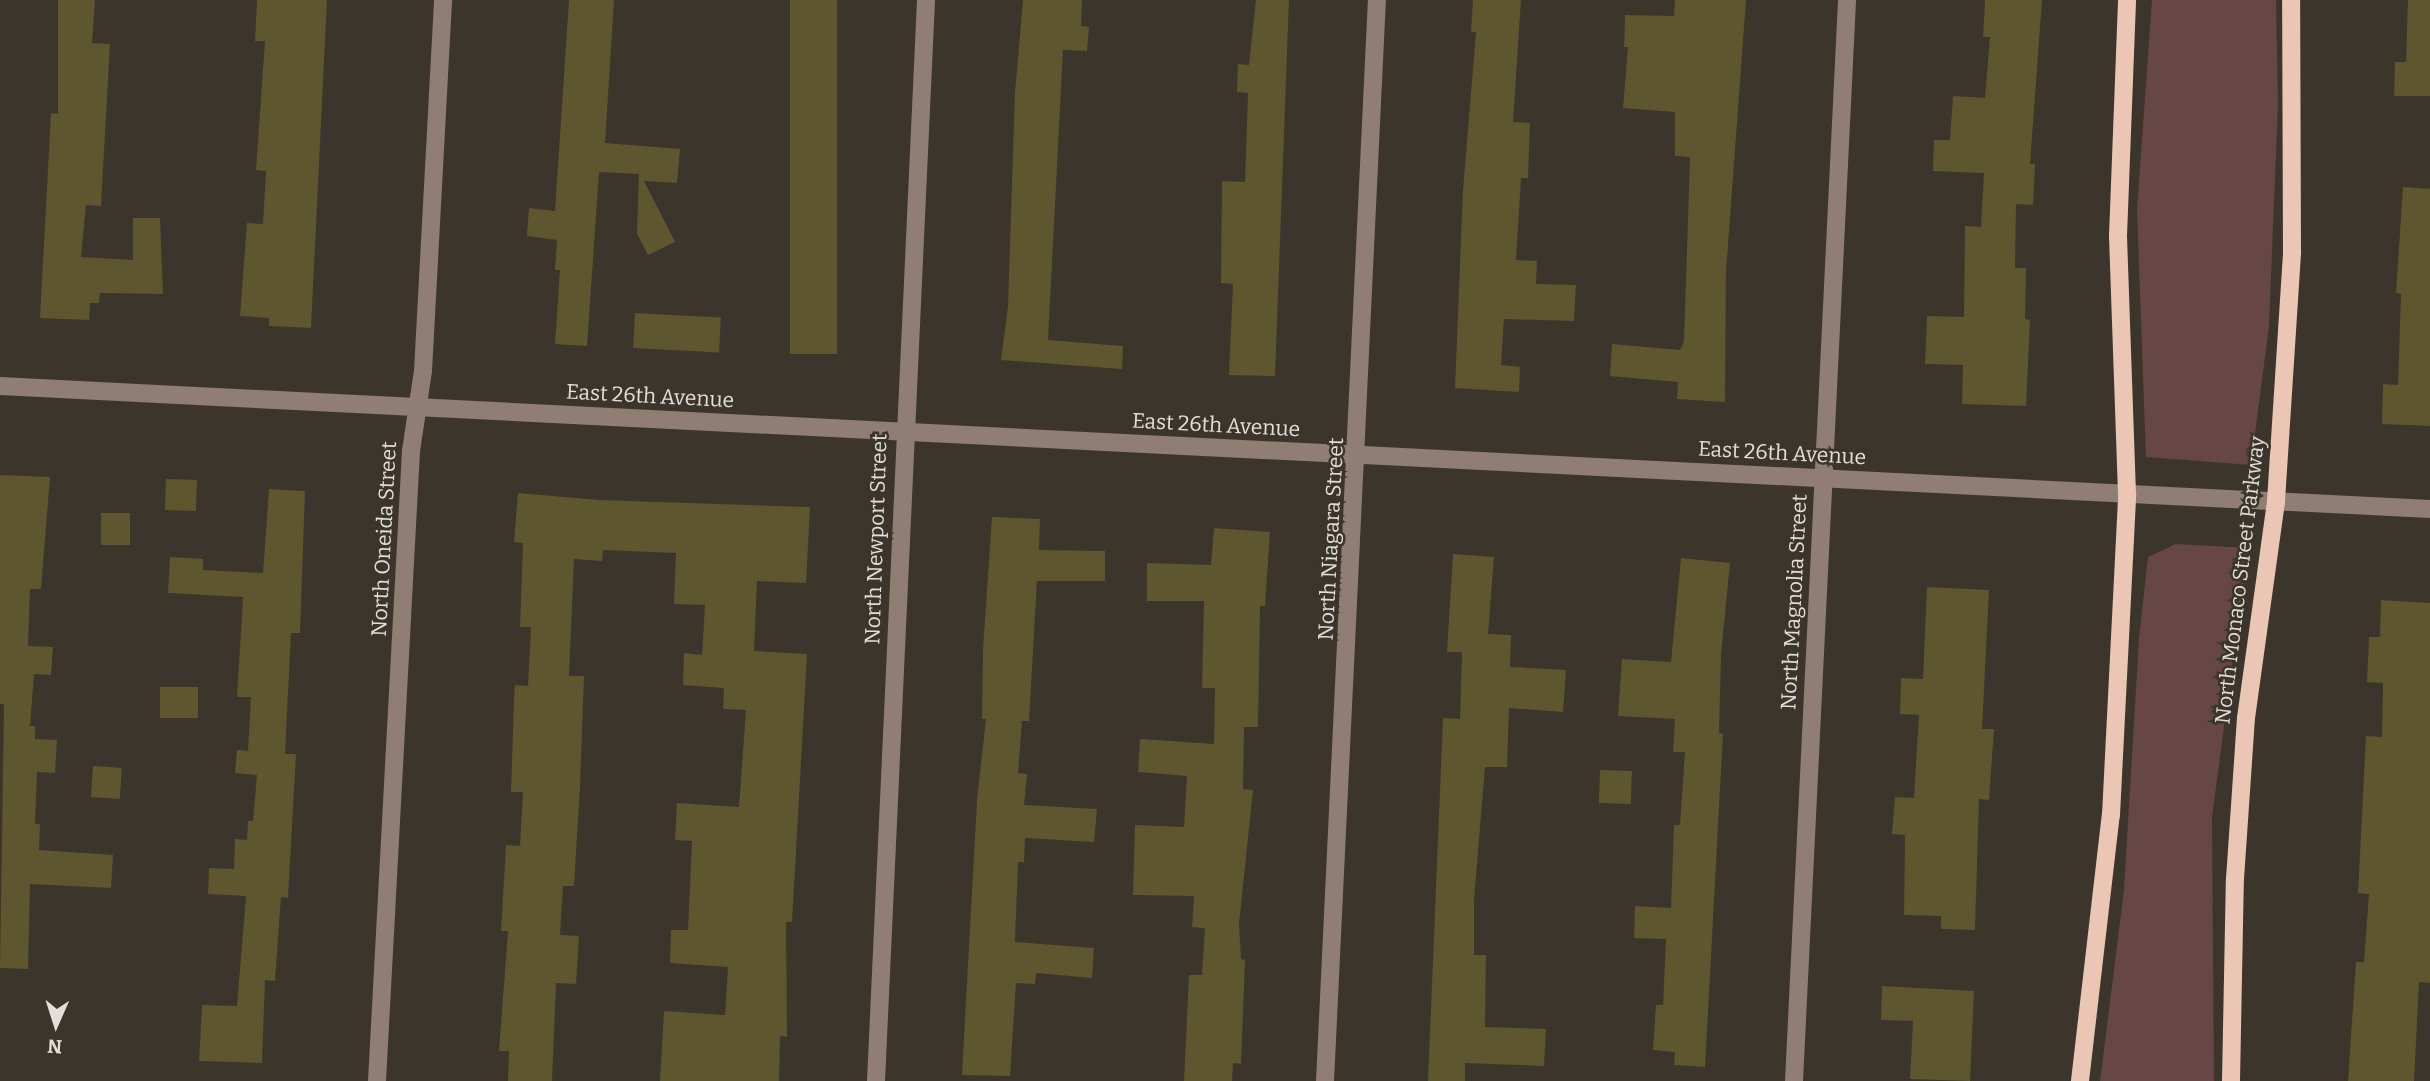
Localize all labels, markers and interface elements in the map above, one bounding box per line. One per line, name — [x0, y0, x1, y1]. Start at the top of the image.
street label: East 26th Avenue — [565, 379, 735, 413]
street label: East 26th Avenue — [1131, 408, 1301, 442]
street label: North Newport Street — [860, 433, 892, 645]
street label: North Monaco Street Parkway — [2210, 435, 2270, 725]
street label: East 26th Avenue — [1697, 436, 1867, 470]
street label: North Niagara Street — [1313, 437, 1349, 641]
street label: North Oneida Street — [366, 441, 402, 637]
street label: North Magnolia Street — [1776, 494, 1812, 710]
north arrow — [21, 990, 91, 1060]
text: N — [47, 1035, 63, 1058]

